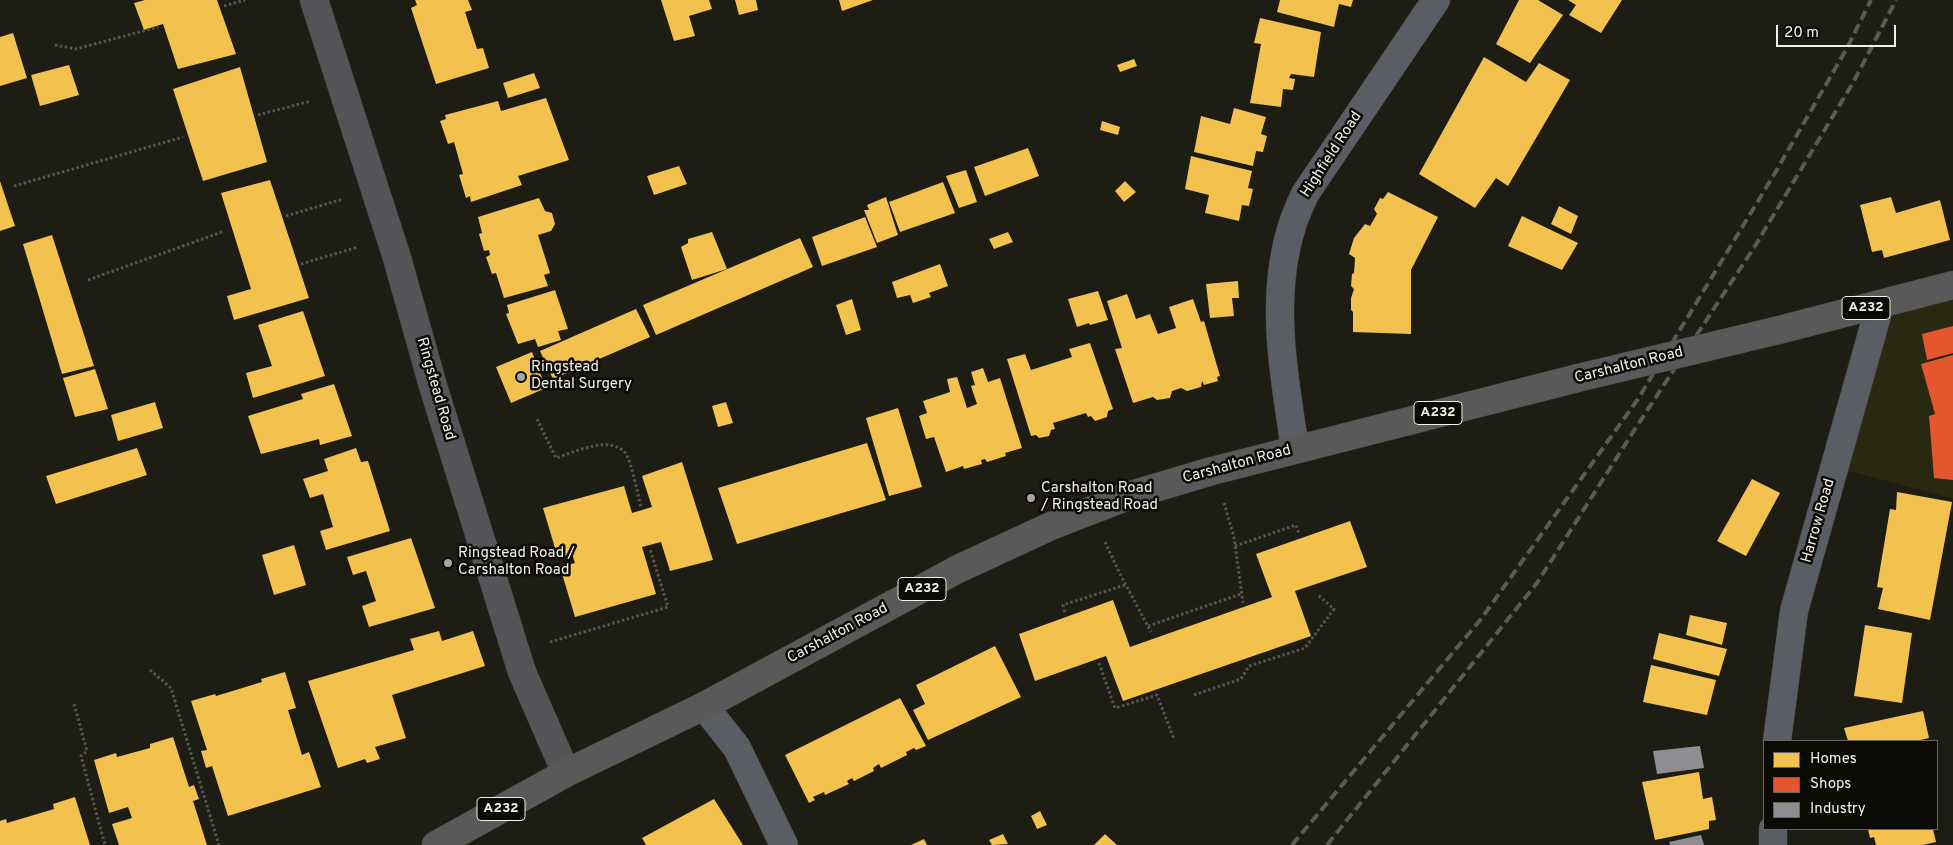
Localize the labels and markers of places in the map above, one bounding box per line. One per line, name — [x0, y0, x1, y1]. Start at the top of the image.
place label: Ringstead Dental Surgery — [531, 359, 632, 394]
marker: Ringstead Dental Surgery — [515, 371, 527, 383]
place label: Carshalton Road / Ringstead Road — [1041, 480, 1158, 515]
marker: Carshalton Road / Ringstead Road — [1025, 492, 1037, 504]
place label: Ringstead Road / Carshalton Road — [458, 545, 575, 580]
marker: Ringstead Road / Carshalton Road — [442, 557, 454, 569]

